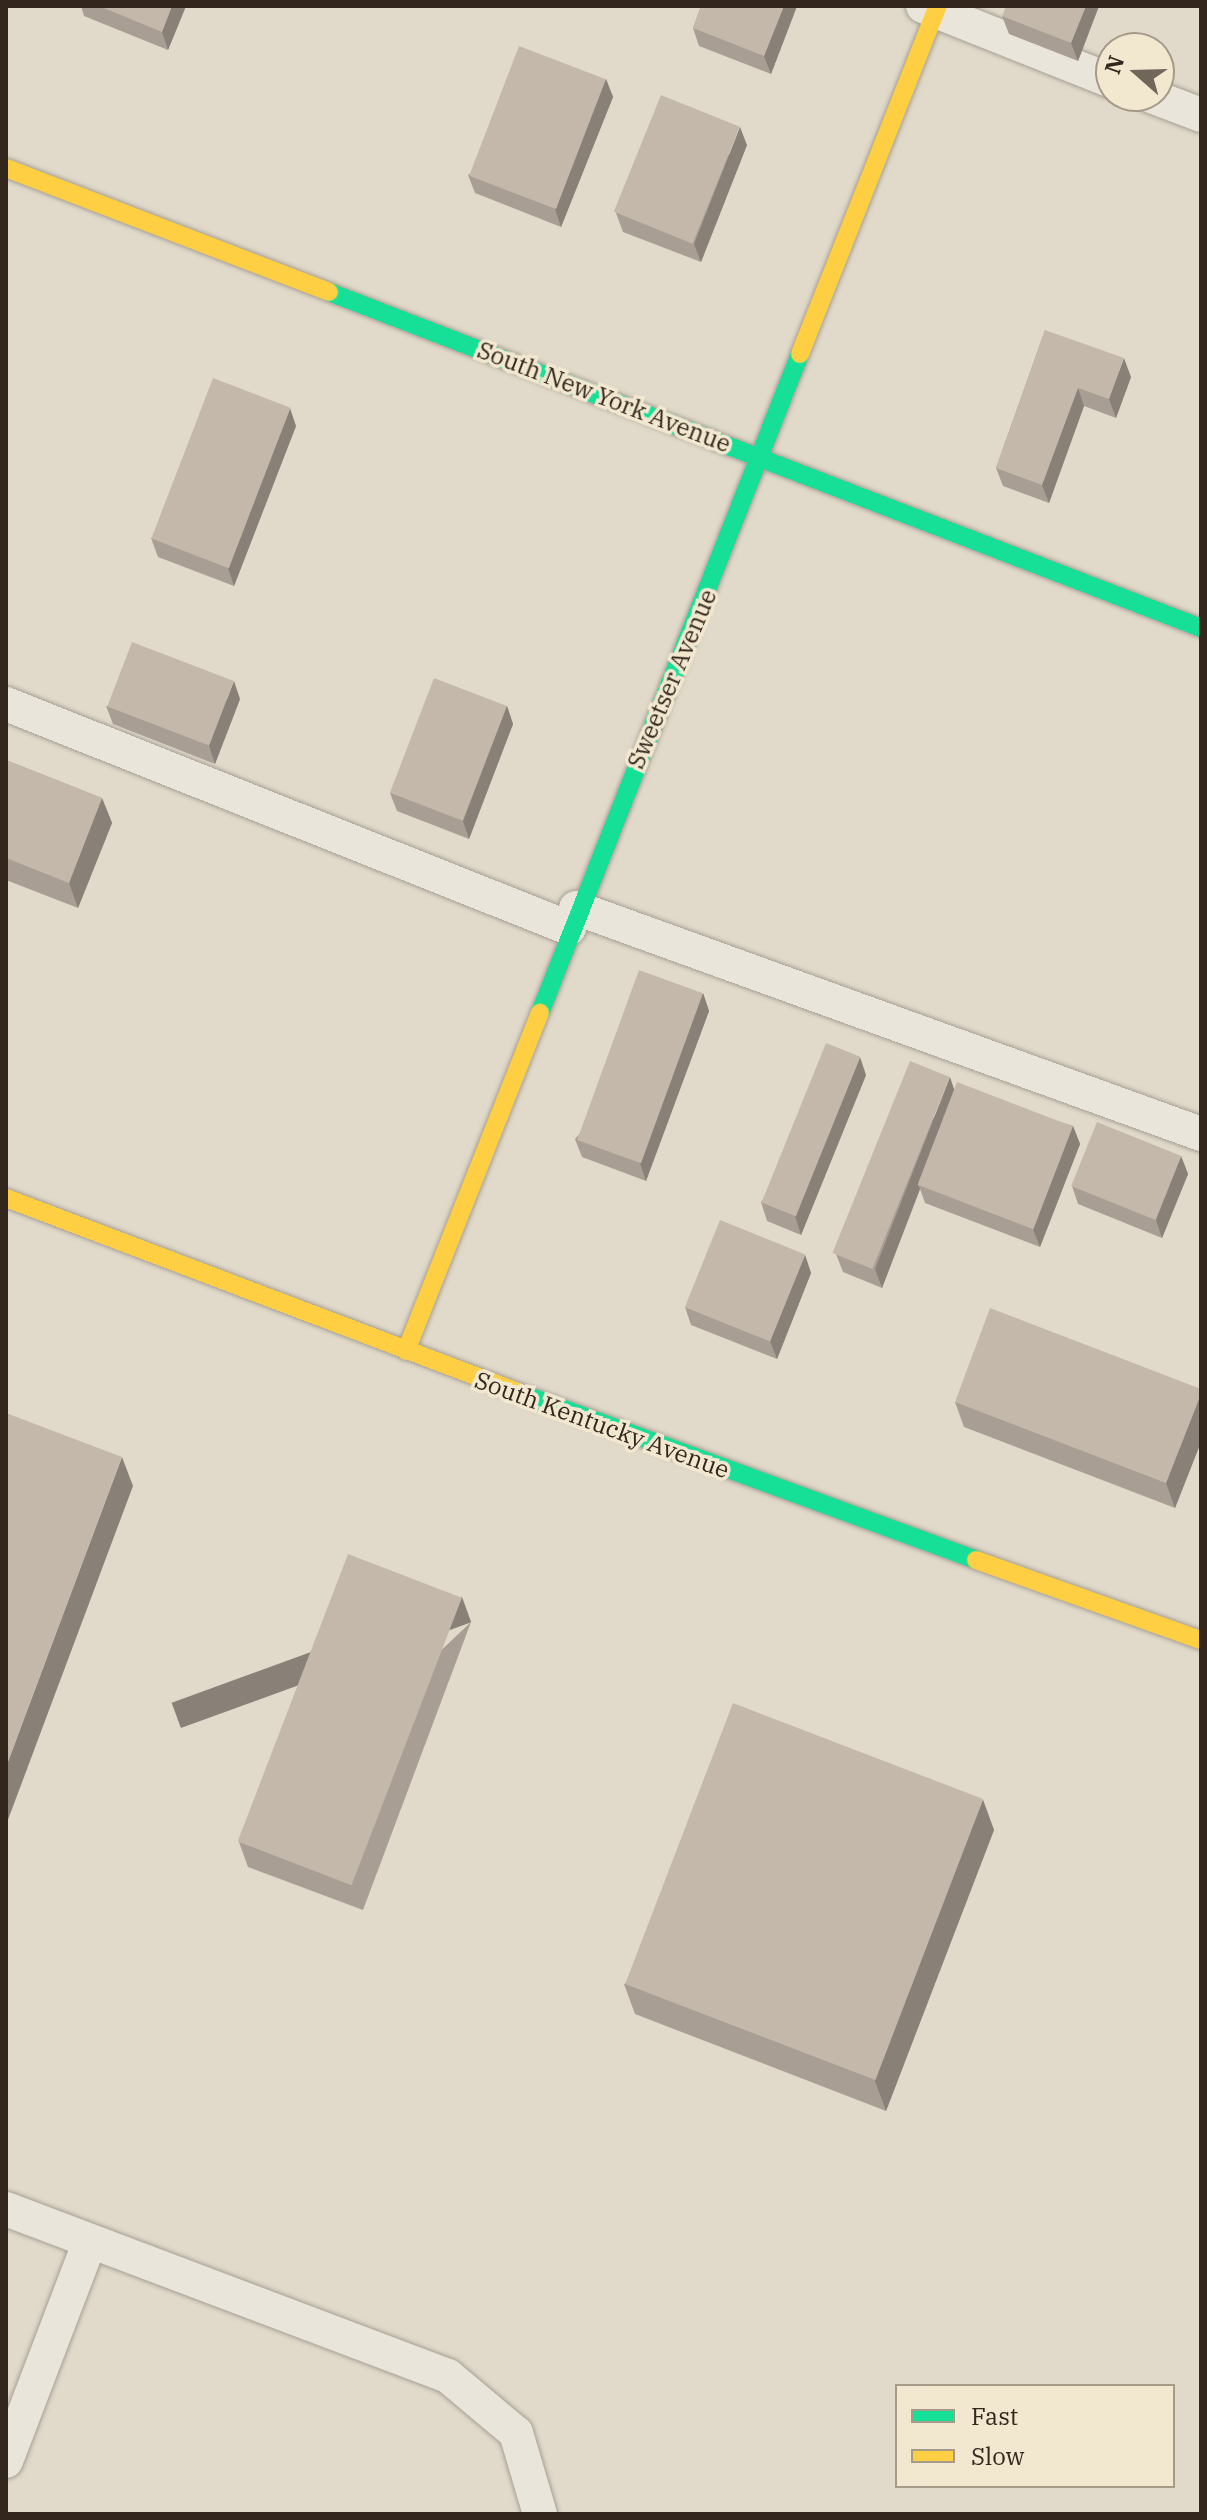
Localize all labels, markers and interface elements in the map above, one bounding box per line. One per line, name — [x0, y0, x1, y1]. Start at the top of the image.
north arrow — [1095, 32, 1175, 112]
text: N — [1097, 51, 1130, 77]
street label: South New York Avenue — [473, 335, 735, 459]
street label: Sweetser Avenue — [621, 585, 723, 773]
street label: South Kentucky Avenue — [471, 1366, 733, 1484]
legend — [895, 2384, 1175, 2488]
text: Fast — [971, 2400, 1018, 2432]
text: Slow — [971, 2440, 1024, 2472]

